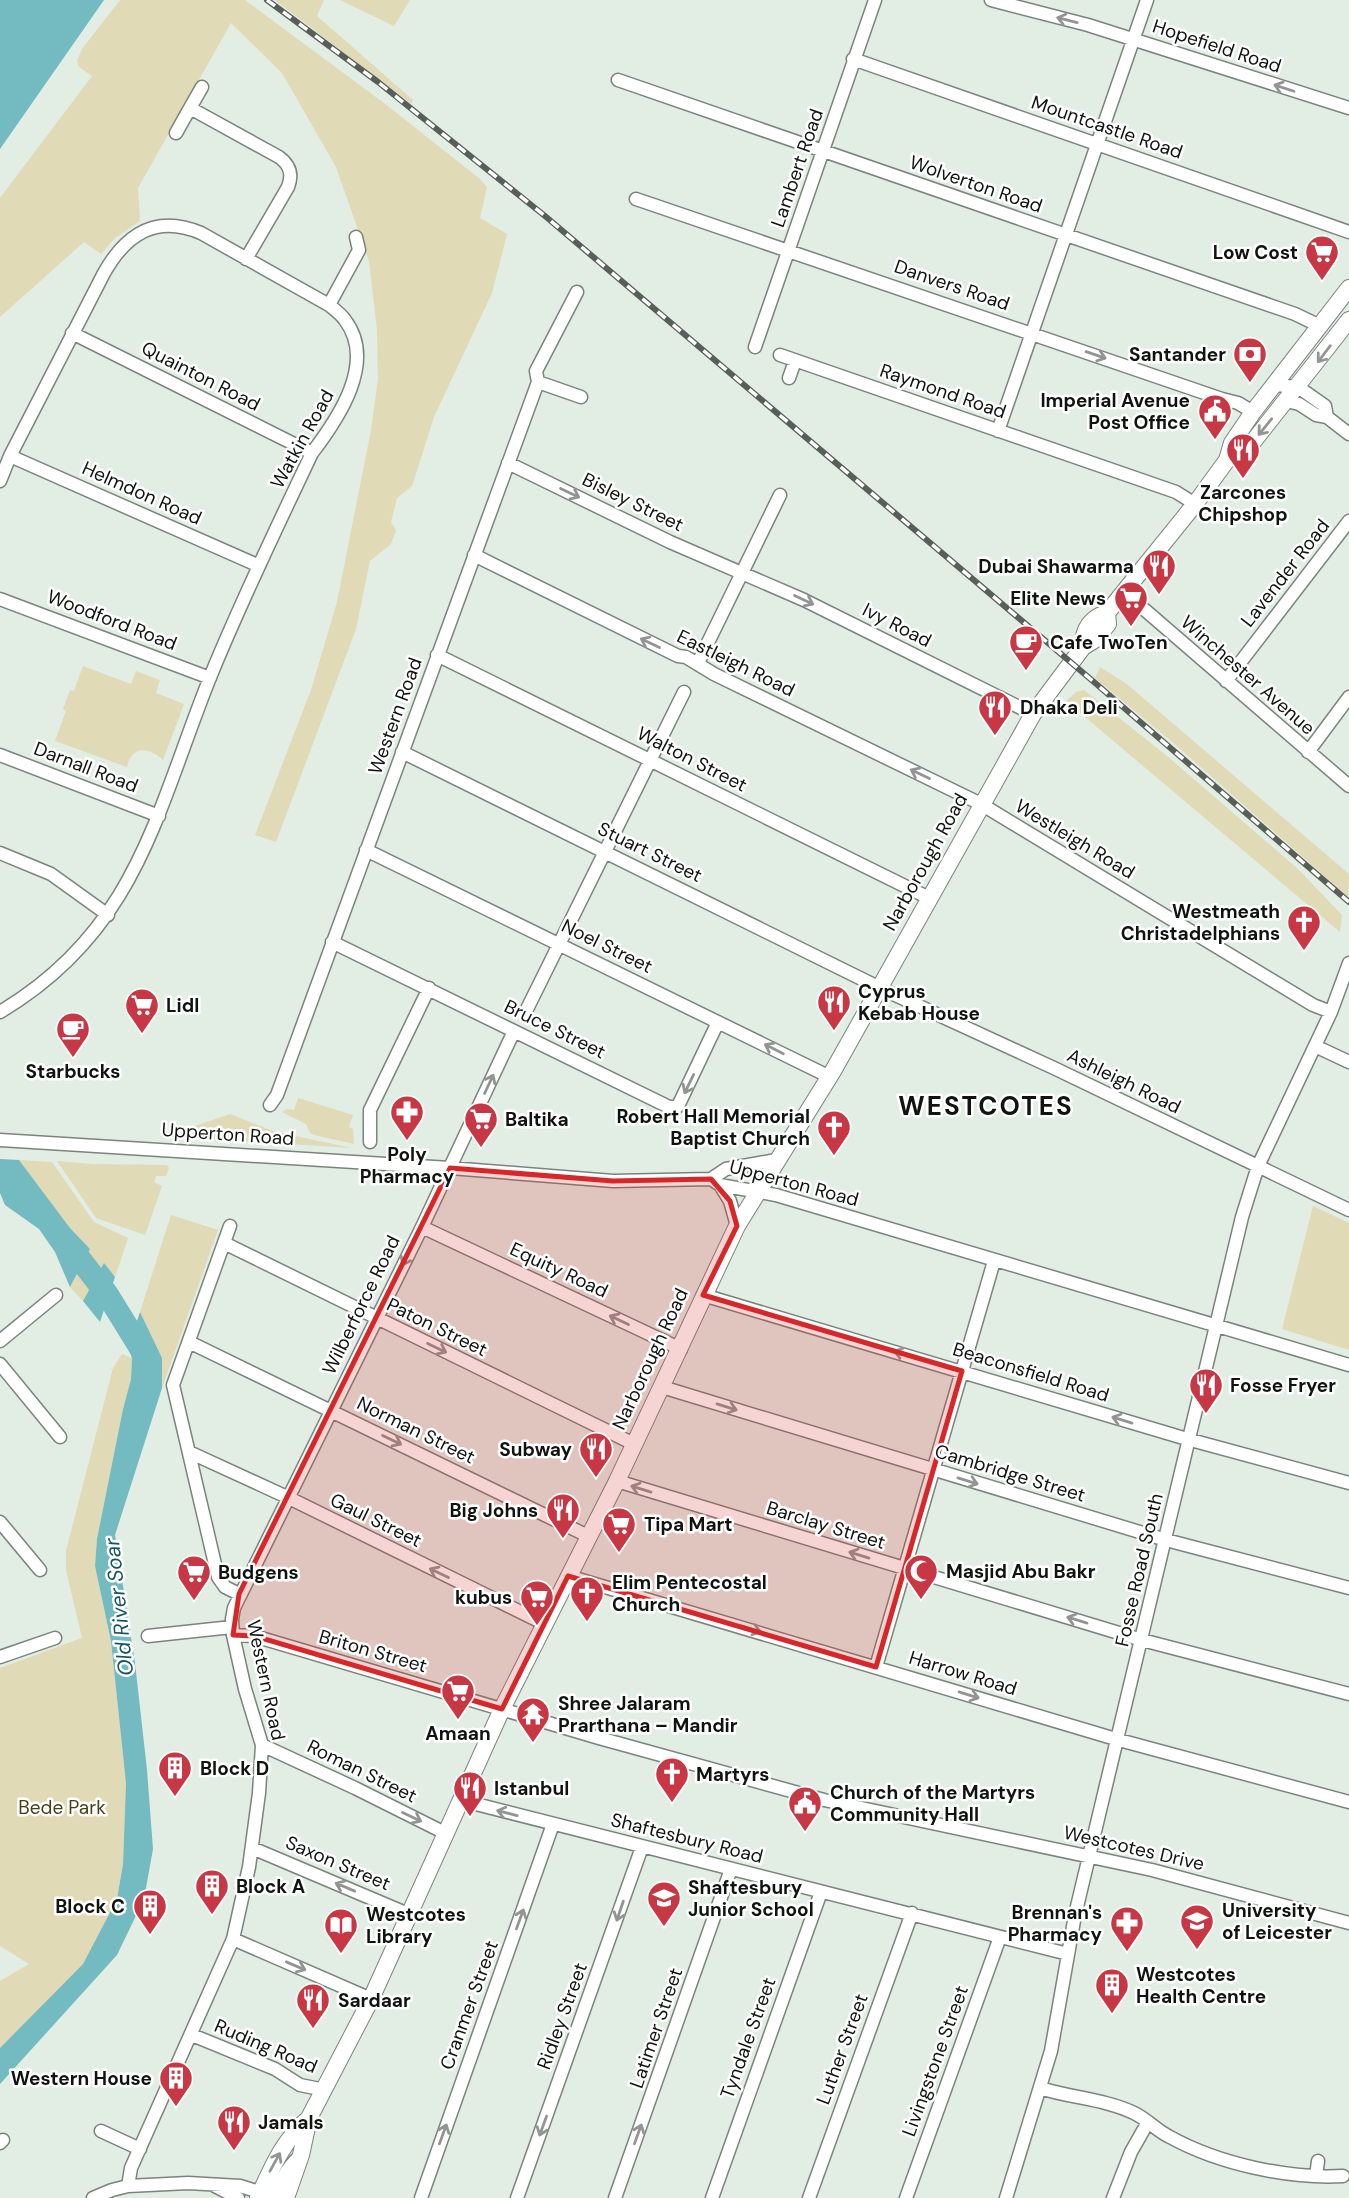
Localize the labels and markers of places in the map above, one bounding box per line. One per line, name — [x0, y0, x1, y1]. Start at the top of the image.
supermarket icon: Low Cost — [1303, 233, 1341, 282]
place label: Low Cost — [1213, 240, 1298, 265]
bank icon: Santander — [1231, 335, 1269, 384]
place label: Santander — [1129, 342, 1226, 367]
place label: Imperial Avenue Post Office — [1040, 388, 1190, 435]
public building icon: Imperial Avenue Post Office — [1196, 392, 1234, 441]
restaurant icon: Zarcones Chipshop — [1224, 431, 1262, 480]
place label: Zarcones Chipshop — [1198, 480, 1288, 527]
restaurant icon: Dubai Shawarma — [1140, 547, 1178, 596]
place label: Dubai Shawarma — [978, 554, 1134, 579]
supermarket icon: Elite News — [1112, 579, 1150, 628]
place label: Elite News — [1010, 586, 1106, 611]
cafe icon: Cafe TwoTen — [1007, 623, 1045, 672]
place label: Cafe TwoTen — [1050, 630, 1168, 655]
restaurant icon: Dhaka Deli — [976, 688, 1014, 737]
place label: Dhaka Deli — [1020, 695, 1118, 720]
place label: Westmeath Christadelphians — [1121, 899, 1280, 946]
church icon: Westmeath Christadelphians — [1285, 903, 1323, 952]
place label: Cyprus Kebab House — [858, 979, 980, 1026]
restaurant icon: Cyprus Kebab House — [815, 983, 853, 1032]
supermarket icon: Lidl — [123, 986, 161, 1035]
place label: Lidl — [166, 993, 199, 1018]
cafe icon: Starbucks — [54, 1010, 92, 1059]
place label: Starbucks — [26, 1059, 120, 1084]
pharmacy icon: Poly Pharmacy — [388, 1093, 426, 1142]
supermarket icon: Baltika — [462, 1100, 500, 1149]
place label: Robert Hall Memorial Baptist Church — [616, 1104, 810, 1151]
place label: Baltika — [505, 1107, 569, 1132]
church icon: Robert Hall Memorial Baptist Church — [815, 1108, 853, 1157]
place label: Poly Pharmacy — [360, 1142, 455, 1189]
restaurant icon: Fosse Fryer — [1187, 1366, 1225, 1415]
place label: Fosse Fryer — [1230, 1373, 1336, 1398]
restaurant icon: Subway — [577, 1430, 615, 1479]
place label: Subway — [499, 1437, 573, 1462]
restaurant icon: Big Johns — [544, 1491, 582, 1540]
place label: Big Johns — [449, 1498, 538, 1523]
supermarket icon: Tipa Mart — [600, 1505, 638, 1554]
place label: Tipa Mart — [644, 1512, 733, 1537]
mosque icon: Masjid Abu Bakr — [902, 1552, 940, 1601]
supermarket icon: Budgens — [175, 1553, 213, 1602]
place label: Masjid Abu Bakr — [946, 1559, 1096, 1584]
place label: Budgens — [218, 1560, 298, 1585]
place label: Elim Pentecostal Church — [612, 1570, 767, 1617]
church icon: Elim Pentecostal Church — [568, 1574, 606, 1623]
supermarket icon: kubus — [518, 1578, 556, 1627]
place label: kubus — [455, 1585, 512, 1610]
supermarket icon: Amaan — [439, 1672, 477, 1721]
place label: Shree Jalaram Prarthana – Mandir — [558, 1691, 738, 1738]
temple icon: Shree Jalaram Prarthana – Mandir — [514, 1695, 552, 1744]
place label: Amaan — [425, 1721, 491, 1746]
building icon: Block D — [156, 1749, 194, 1798]
church icon: Martyrs — [653, 1755, 691, 1804]
place label: Block D — [200, 1756, 269, 1781]
place label: Martyrs — [696, 1762, 769, 1787]
restaurant icon: Istanbul — [451, 1769, 489, 1818]
place label: Istanbul — [494, 1776, 569, 1801]
place label: Church of the Martyrs Community Hall — [830, 1780, 1035, 1827]
public building icon: Church of the Martyrs Community Hall — [786, 1784, 824, 1833]
building icon: Block A — [193, 1867, 231, 1916]
place label: Block A — [236, 1874, 306, 1899]
place label: Shaftesbury Junior School — [688, 1875, 814, 1922]
school or university icon: Shaftesbury Junior School — [645, 1879, 683, 1928]
building icon: Block C — [131, 1887, 169, 1936]
place label: Block C — [55, 1894, 125, 1919]
place label: University of Leicester — [1222, 1898, 1332, 1945]
place label: Brennan's Pharmacy — [1008, 1900, 1103, 1947]
place label: Westcotes Library — [366, 1902, 466, 1949]
school or university icon: University of Leicester — [1178, 1902, 1216, 1951]
pharmacy icon: Brennan's Pharmacy — [1108, 1904, 1146, 1953]
library icon: Westcotes Library — [322, 1906, 360, 1955]
place label: Westcotes Health Centre — [1136, 1962, 1266, 2009]
building icon: Westcotes Health Centre — [1093, 1966, 1131, 2015]
restaurant icon: Sardaar — [294, 1981, 332, 2030]
place label: Sardaar — [338, 1988, 411, 2013]
building icon: Western House — [157, 2059, 195, 2108]
place label: Western House — [11, 2066, 152, 2091]
restaurant icon: Jamals — [215, 2103, 253, 2152]
place label: Jamals — [258, 2110, 324, 2135]

